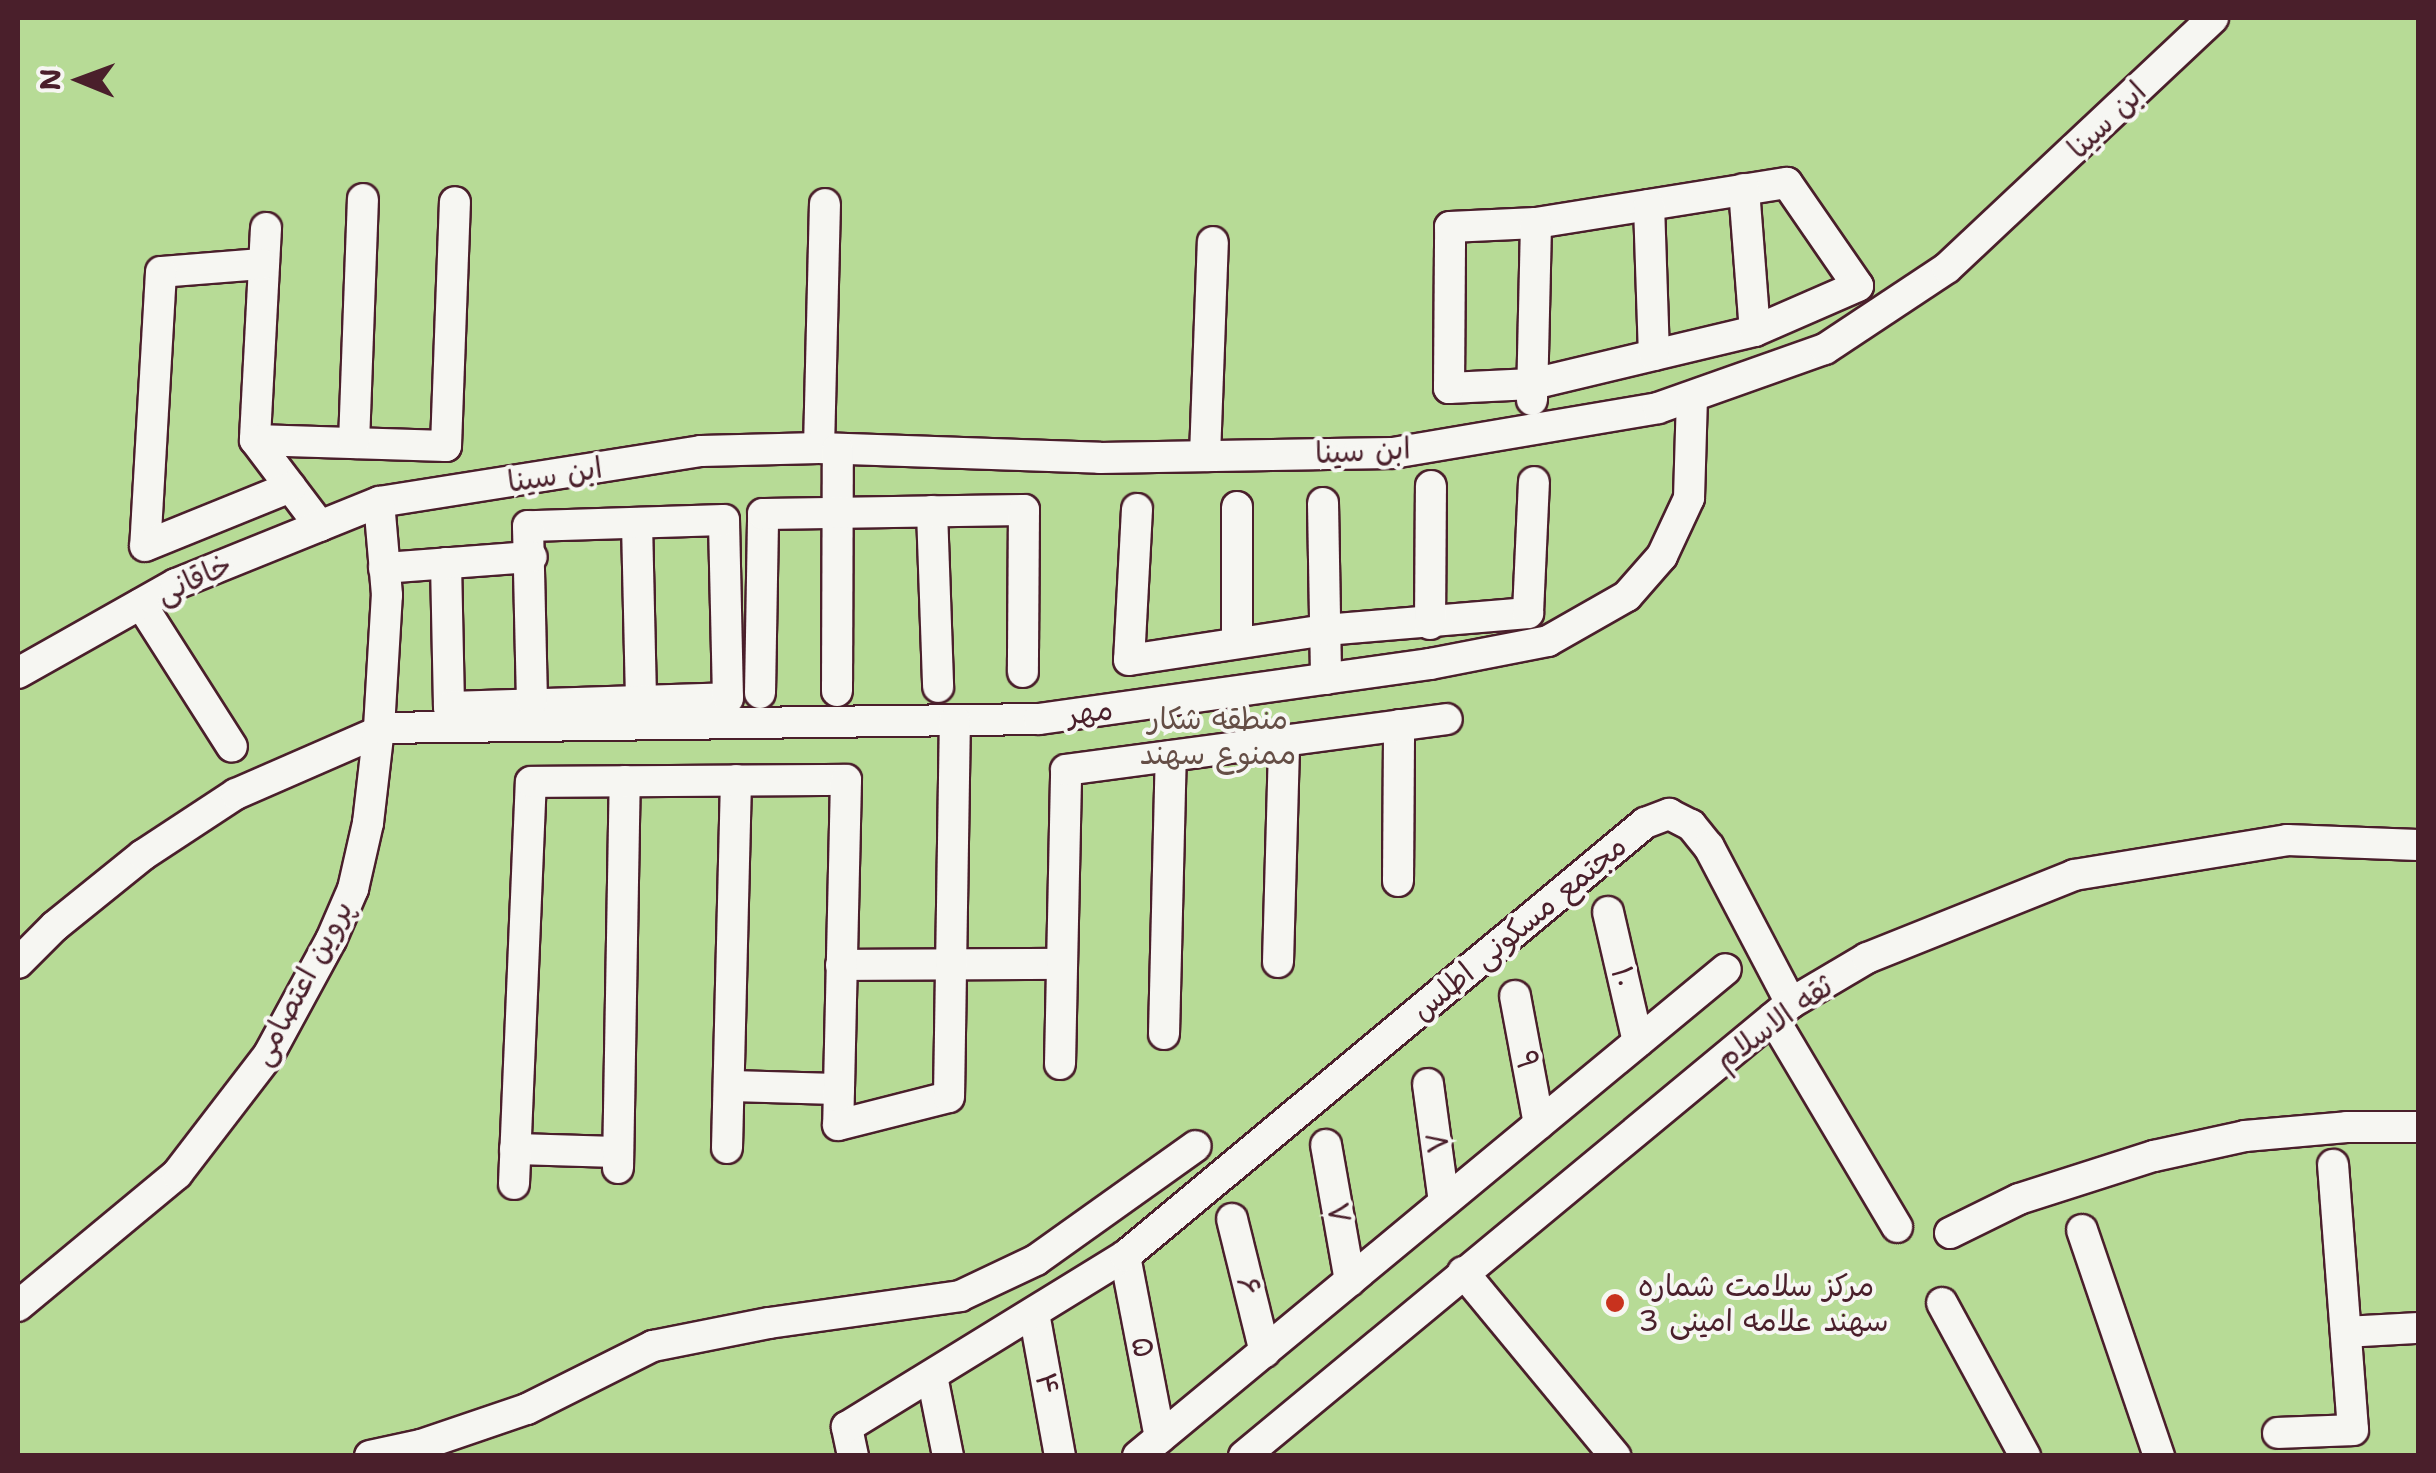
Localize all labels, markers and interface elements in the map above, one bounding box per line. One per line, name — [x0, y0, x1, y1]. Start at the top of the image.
north arrow — [30, 30, 130, 130]
text: N — [31, 68, 69, 91]
street label: ابن سینا — [2060, 74, 2154, 166]
street label: ابن سینا — [1314, 431, 1412, 471]
street label: ابن سینا — [505, 450, 605, 500]
street label: خاقانی — [151, 546, 237, 612]
street label: مهر — [1065, 691, 1115, 733]
park label: منطقه شکار ممنوع سهند — [1140, 701, 1296, 772]
street label: مجتمع مسکونی اطلس — [1404, 828, 1634, 1028]
street label: پروین اعتصامی — [243, 894, 361, 1072]
street label: ۱۰ — [1603, 963, 1643, 991]
street label: ثقه الاسلام — [1708, 968, 1840, 1078]
street label: ۹ — [1508, 1048, 1546, 1072]
street label: ۸ — [1417, 1130, 1455, 1156]
street label: ۷ — [1318, 1199, 1358, 1227]
place label: مرکز سلامت شماره 3 سهند علامه امینی — [1638, 1268, 1889, 1338]
street label: ۶ — [1228, 1273, 1268, 1299]
marker: مرکز سلامت شماره 3 سهند علامه امینی — [1602, 1290, 1628, 1316]
street label: ۵ — [1123, 1333, 1163, 1361]
street label: ۴ — [1027, 1370, 1067, 1398]

